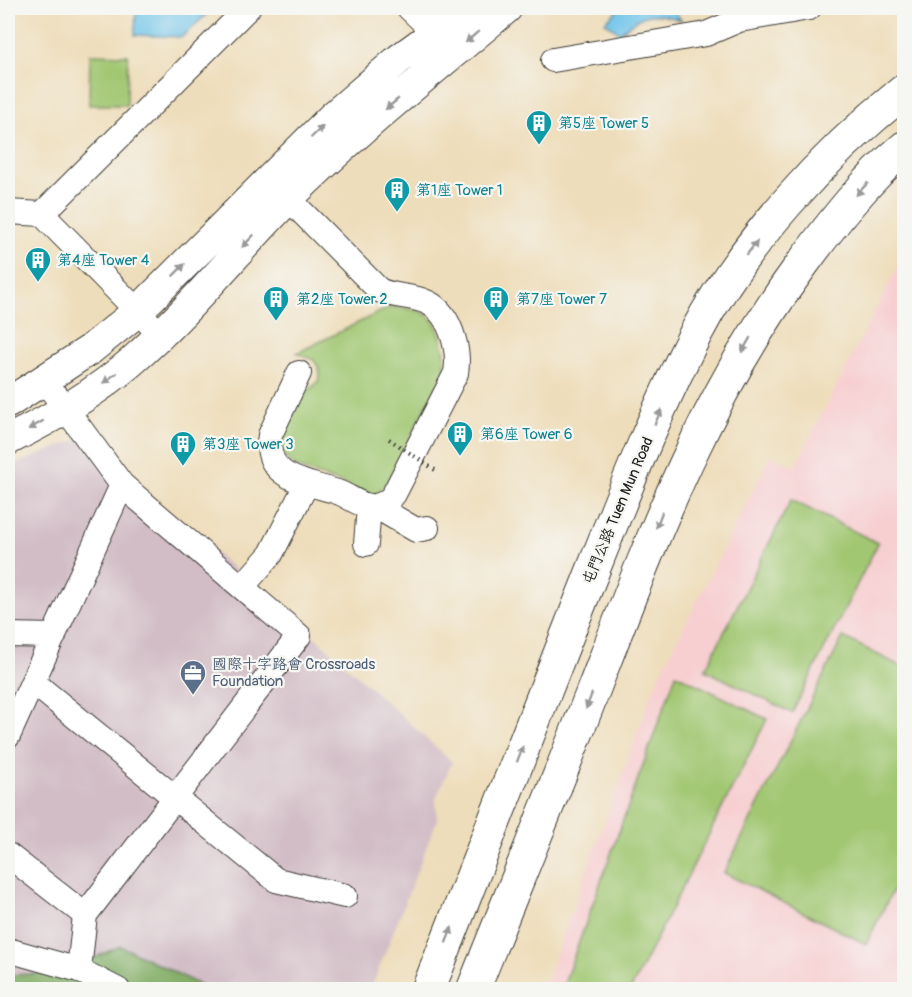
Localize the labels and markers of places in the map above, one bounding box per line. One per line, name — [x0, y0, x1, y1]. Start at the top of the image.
building icon: 第5座 Tower 5 — [524, 108, 554, 146]
place label: 第5座 Tower 5 — [558, 114, 649, 133]
building icon: 第1座 Tower 1 — [382, 175, 412, 213]
place label: 第1座 Tower 1 — [416, 181, 503, 200]
building icon: 第4座 Tower 4 — [23, 245, 53, 283]
place label: 第4座 Tower 4 — [57, 251, 150, 270]
building icon: 第2座 Tower 2 — [261, 284, 291, 322]
building icon: 第7座 Tower 7 — [481, 284, 511, 322]
place label: 第2座 Tower 2 — [296, 290, 388, 309]
place label: 第7座 Tower 7 — [516, 290, 607, 309]
building icon: 第6座 Tower 6 — [445, 419, 475, 457]
place label: 第6座 Tower 6 — [480, 425, 572, 444]
building icon: 第3座 Tower 3 — [168, 429, 198, 467]
place label: 第3座 Tower 3 — [202, 435, 294, 454]
place label: 國際十字路會 Crossroads Foundation — [212, 655, 375, 691]
office icon: 國際十字路會 Crossroads Foundation — [178, 658, 208, 696]

